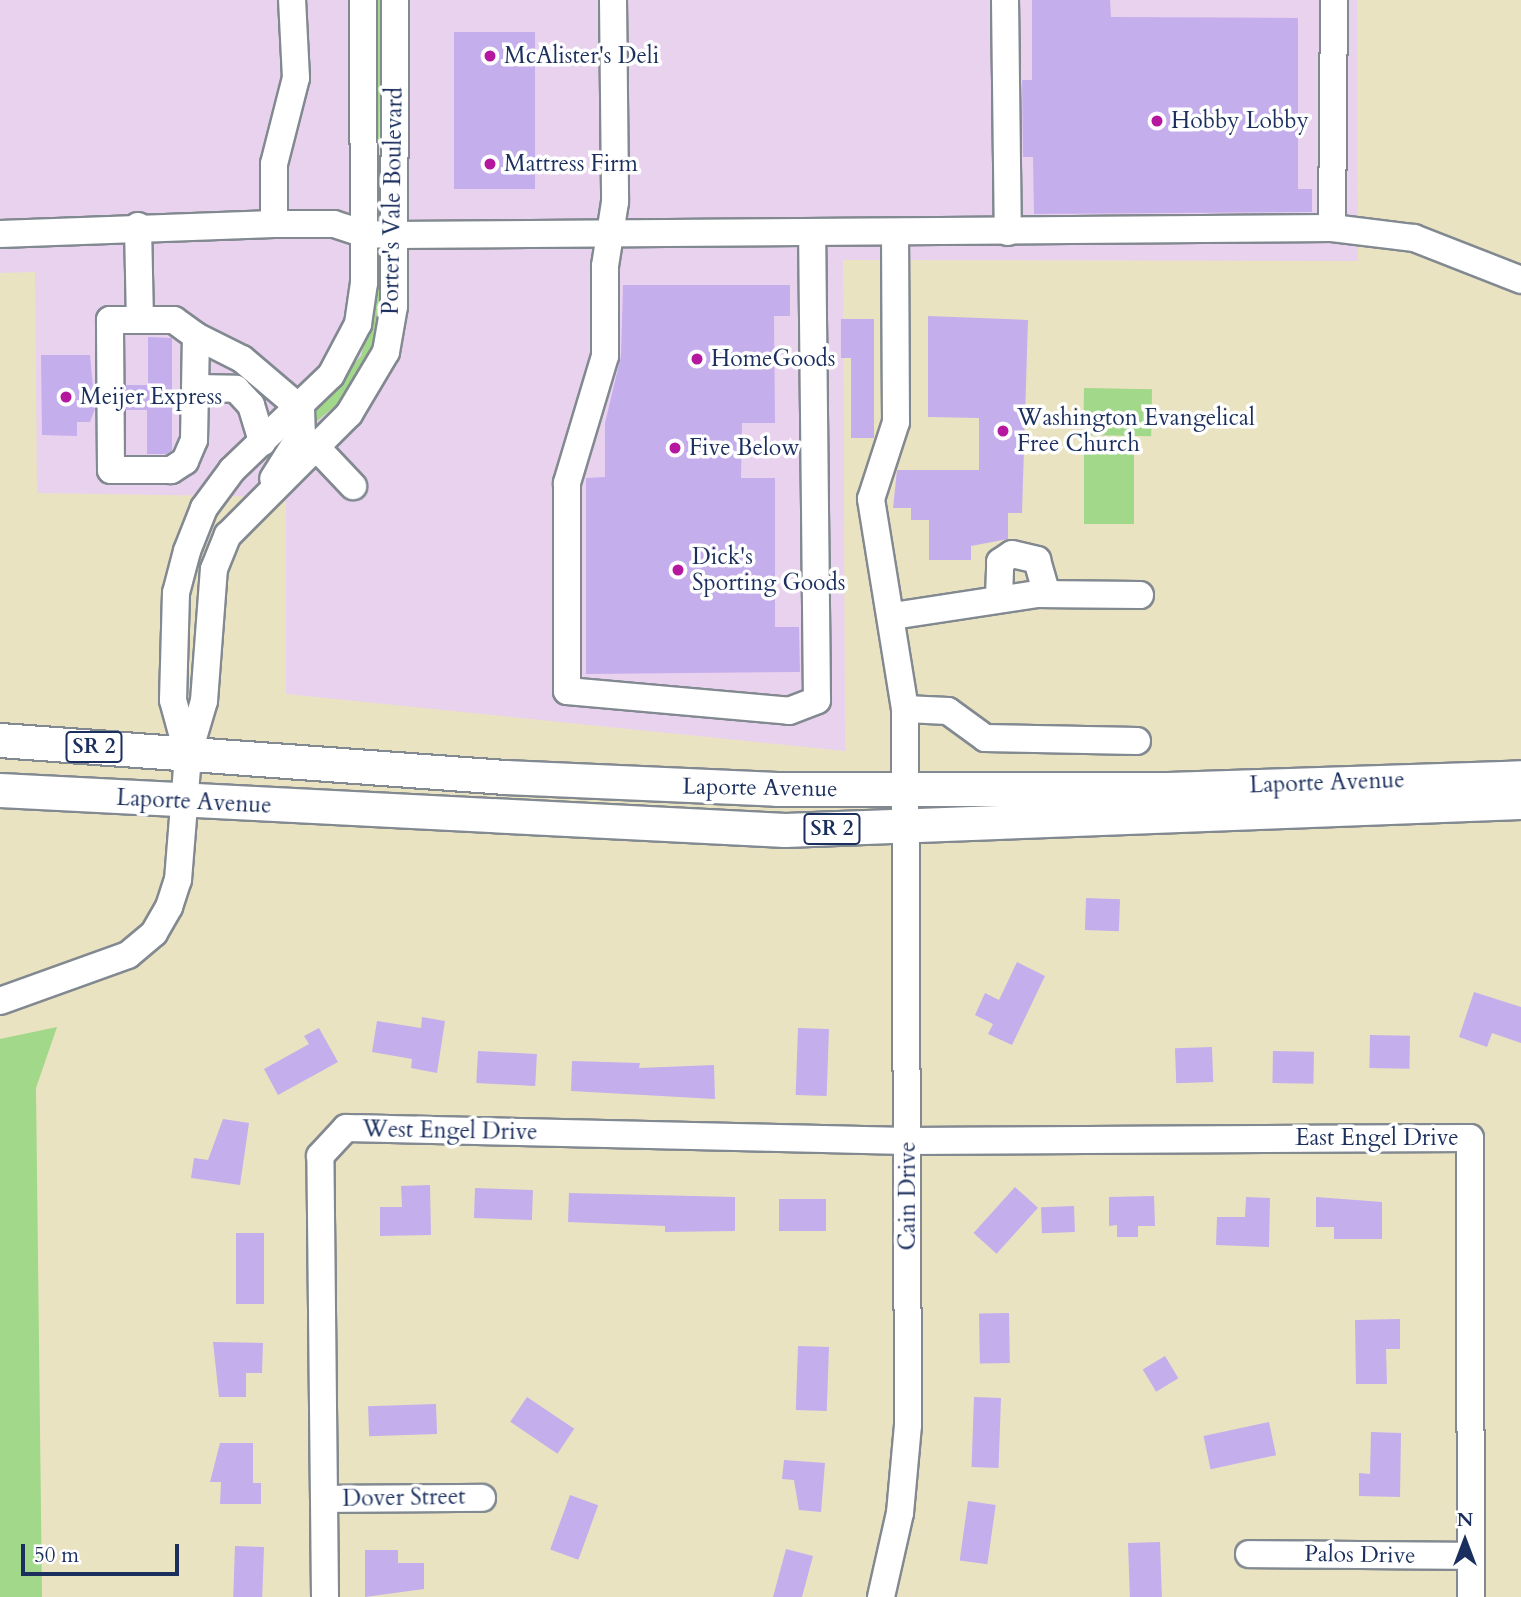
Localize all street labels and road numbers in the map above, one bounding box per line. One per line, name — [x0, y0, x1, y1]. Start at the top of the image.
street label: Porter's Vale Boulevard — [377, 87, 409, 315]
road number: SR 2 — [64, 730, 124, 764]
street label: Laporte Avenue — [1249, 766, 1405, 800]
street label: Laporte Avenue — [682, 773, 838, 803]
street label: Laporte Avenue — [116, 784, 272, 820]
road number: SR 2 — [802, 812, 862, 846]
street label: West Engel Drive — [362, 1116, 538, 1146]
street label: East Engel Drive — [1295, 1124, 1459, 1152]
street label: Cain Drive — [894, 1142, 922, 1250]
street label: Dover Street — [342, 1483, 466, 1513]
street label: Palos Drive — [1304, 1540, 1416, 1570]

